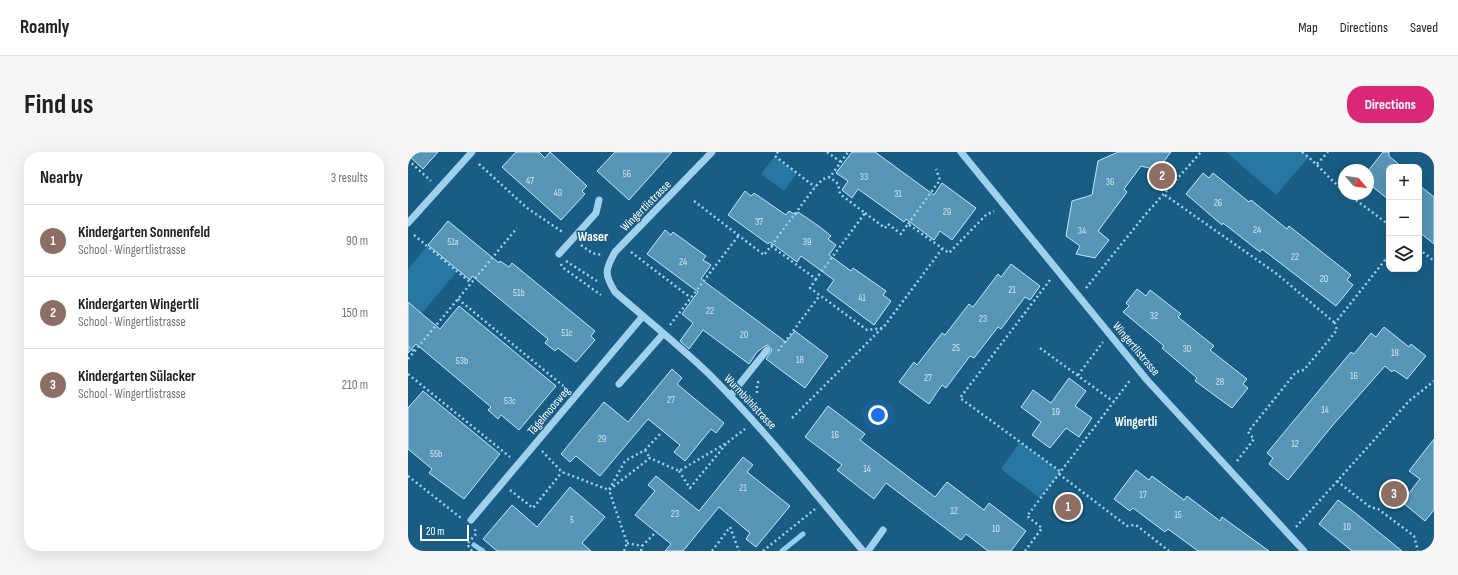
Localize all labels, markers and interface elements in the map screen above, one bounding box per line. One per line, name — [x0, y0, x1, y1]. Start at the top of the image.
text: Roamly — [20, 16, 70, 39]
text: Map — [1298, 19, 1318, 36]
text: Directions — [1340, 19, 1388, 36]
text: Saved — [1410, 19, 1438, 36]
button: Directions — [1347, 86, 1434, 123]
text: Find us — [24, 88, 93, 121]
pin: 2 — [1149, 161, 1175, 191]
north arrow — [1338, 164, 1374, 200]
map controls — [1386, 164, 1422, 272]
button: + — [1386, 164, 1422, 200]
text: Nearby — [40, 168, 83, 188]
house number: 56 — [623, 168, 631, 180]
text: 3 results — [331, 170, 368, 186]
house number: 33 — [860, 171, 868, 183]
house number: 47 — [526, 175, 534, 187]
house number: 36 — [1106, 176, 1114, 188]
street label: Wingertlistrasse — [617, 177, 675, 235]
house number: 49 — [554, 187, 562, 199]
house number: 31 — [894, 188, 902, 200]
house number: 26 — [1214, 197, 1222, 209]
button: − — [1386, 200, 1422, 236]
house number: 29 — [943, 206, 951, 218]
house number: 37 — [755, 216, 763, 228]
text: Kindergarten Sonnenfeld — [78, 223, 210, 242]
house number: 24 — [1253, 224, 1261, 236]
house number: 34 — [1078, 225, 1086, 237]
district label: Waser — [578, 228, 609, 245]
text: 1 — [50, 233, 56, 249]
text: 90 m — [346, 233, 368, 249]
house number: 51a — [447, 236, 459, 248]
house number: 39 — [803, 236, 811, 248]
button: layers — [1386, 236, 1422, 272]
text: School · Wingertlistrasse — [78, 242, 186, 258]
house number: 22 — [1291, 251, 1299, 263]
house number: 24 — [679, 256, 687, 268]
house number: 20 — [1320, 273, 1328, 285]
house number: 21 — [1008, 284, 1016, 296]
house number: 51b — [513, 287, 525, 299]
house number: 41 — [858, 292, 866, 304]
text: Kindergarten Wingertli — [78, 295, 199, 314]
text: 2 — [50, 305, 56, 321]
text: 150 m — [342, 305, 368, 321]
house number: 22 — [706, 305, 714, 317]
house number: 32 — [1150, 310, 1158, 322]
house number: 23 — [979, 313, 987, 325]
text: School · Wingertlistrasse — [78, 314, 186, 330]
street label: Wingertlistrasse — [1109, 319, 1163, 379]
house number: 51c — [561, 327, 573, 339]
house number: 20 — [740, 329, 748, 341]
house number: 25 — [952, 342, 960, 354]
house number: 30 — [1183, 343, 1191, 355]
house number: 18 — [1391, 347, 1399, 359]
house number: 18 — [796, 354, 804, 366]
house number: 53b — [456, 355, 468, 367]
text: Kindergarten Sülacker — [78, 367, 196, 386]
house number: 16 — [1350, 370, 1358, 382]
street label: Wurmbühlstrasse — [721, 371, 780, 433]
house number: 27 — [924, 372, 932, 384]
house number: 28 — [1216, 376, 1224, 388]
text: 3 — [50, 377, 56, 393]
text: 210 m — [342, 377, 368, 393]
street label: Tägelmoosweg — [524, 384, 574, 438]
text: School · Wingertlistrasse — [78, 386, 186, 402]
house number: 27 — [667, 394, 675, 406]
house number: 53c — [504, 395, 516, 407]
house number: 14 — [1321, 404, 1329, 416]
your location — [868, 405, 888, 425]
house number: 19 — [1052, 406, 1060, 418]
district label: Wingertli — [1115, 414, 1158, 430]
house number: 16 — [831, 429, 839, 441]
house number: 29 — [598, 433, 606, 445]
house number: 12 — [1291, 438, 1299, 450]
house number: 55b — [430, 448, 442, 460]
house number: 14 — [863, 463, 871, 475]
pin: 3 — [1381, 479, 1407, 509]
house number: 21 — [739, 482, 747, 494]
house number: 17 — [1139, 489, 1147, 501]
pin: 1 — [1055, 492, 1081, 522]
house number: 12 — [950, 505, 958, 517]
house number: 23 — [671, 508, 679, 520]
house number: 15 — [1174, 509, 1182, 521]
house number: 5 — [570, 514, 574, 526]
house number: 10 — [1343, 521, 1351, 533]
scale bar — [420, 523, 469, 542]
house number: 10 — [992, 523, 1000, 535]
text: 20 m — [426, 525, 444, 538]

